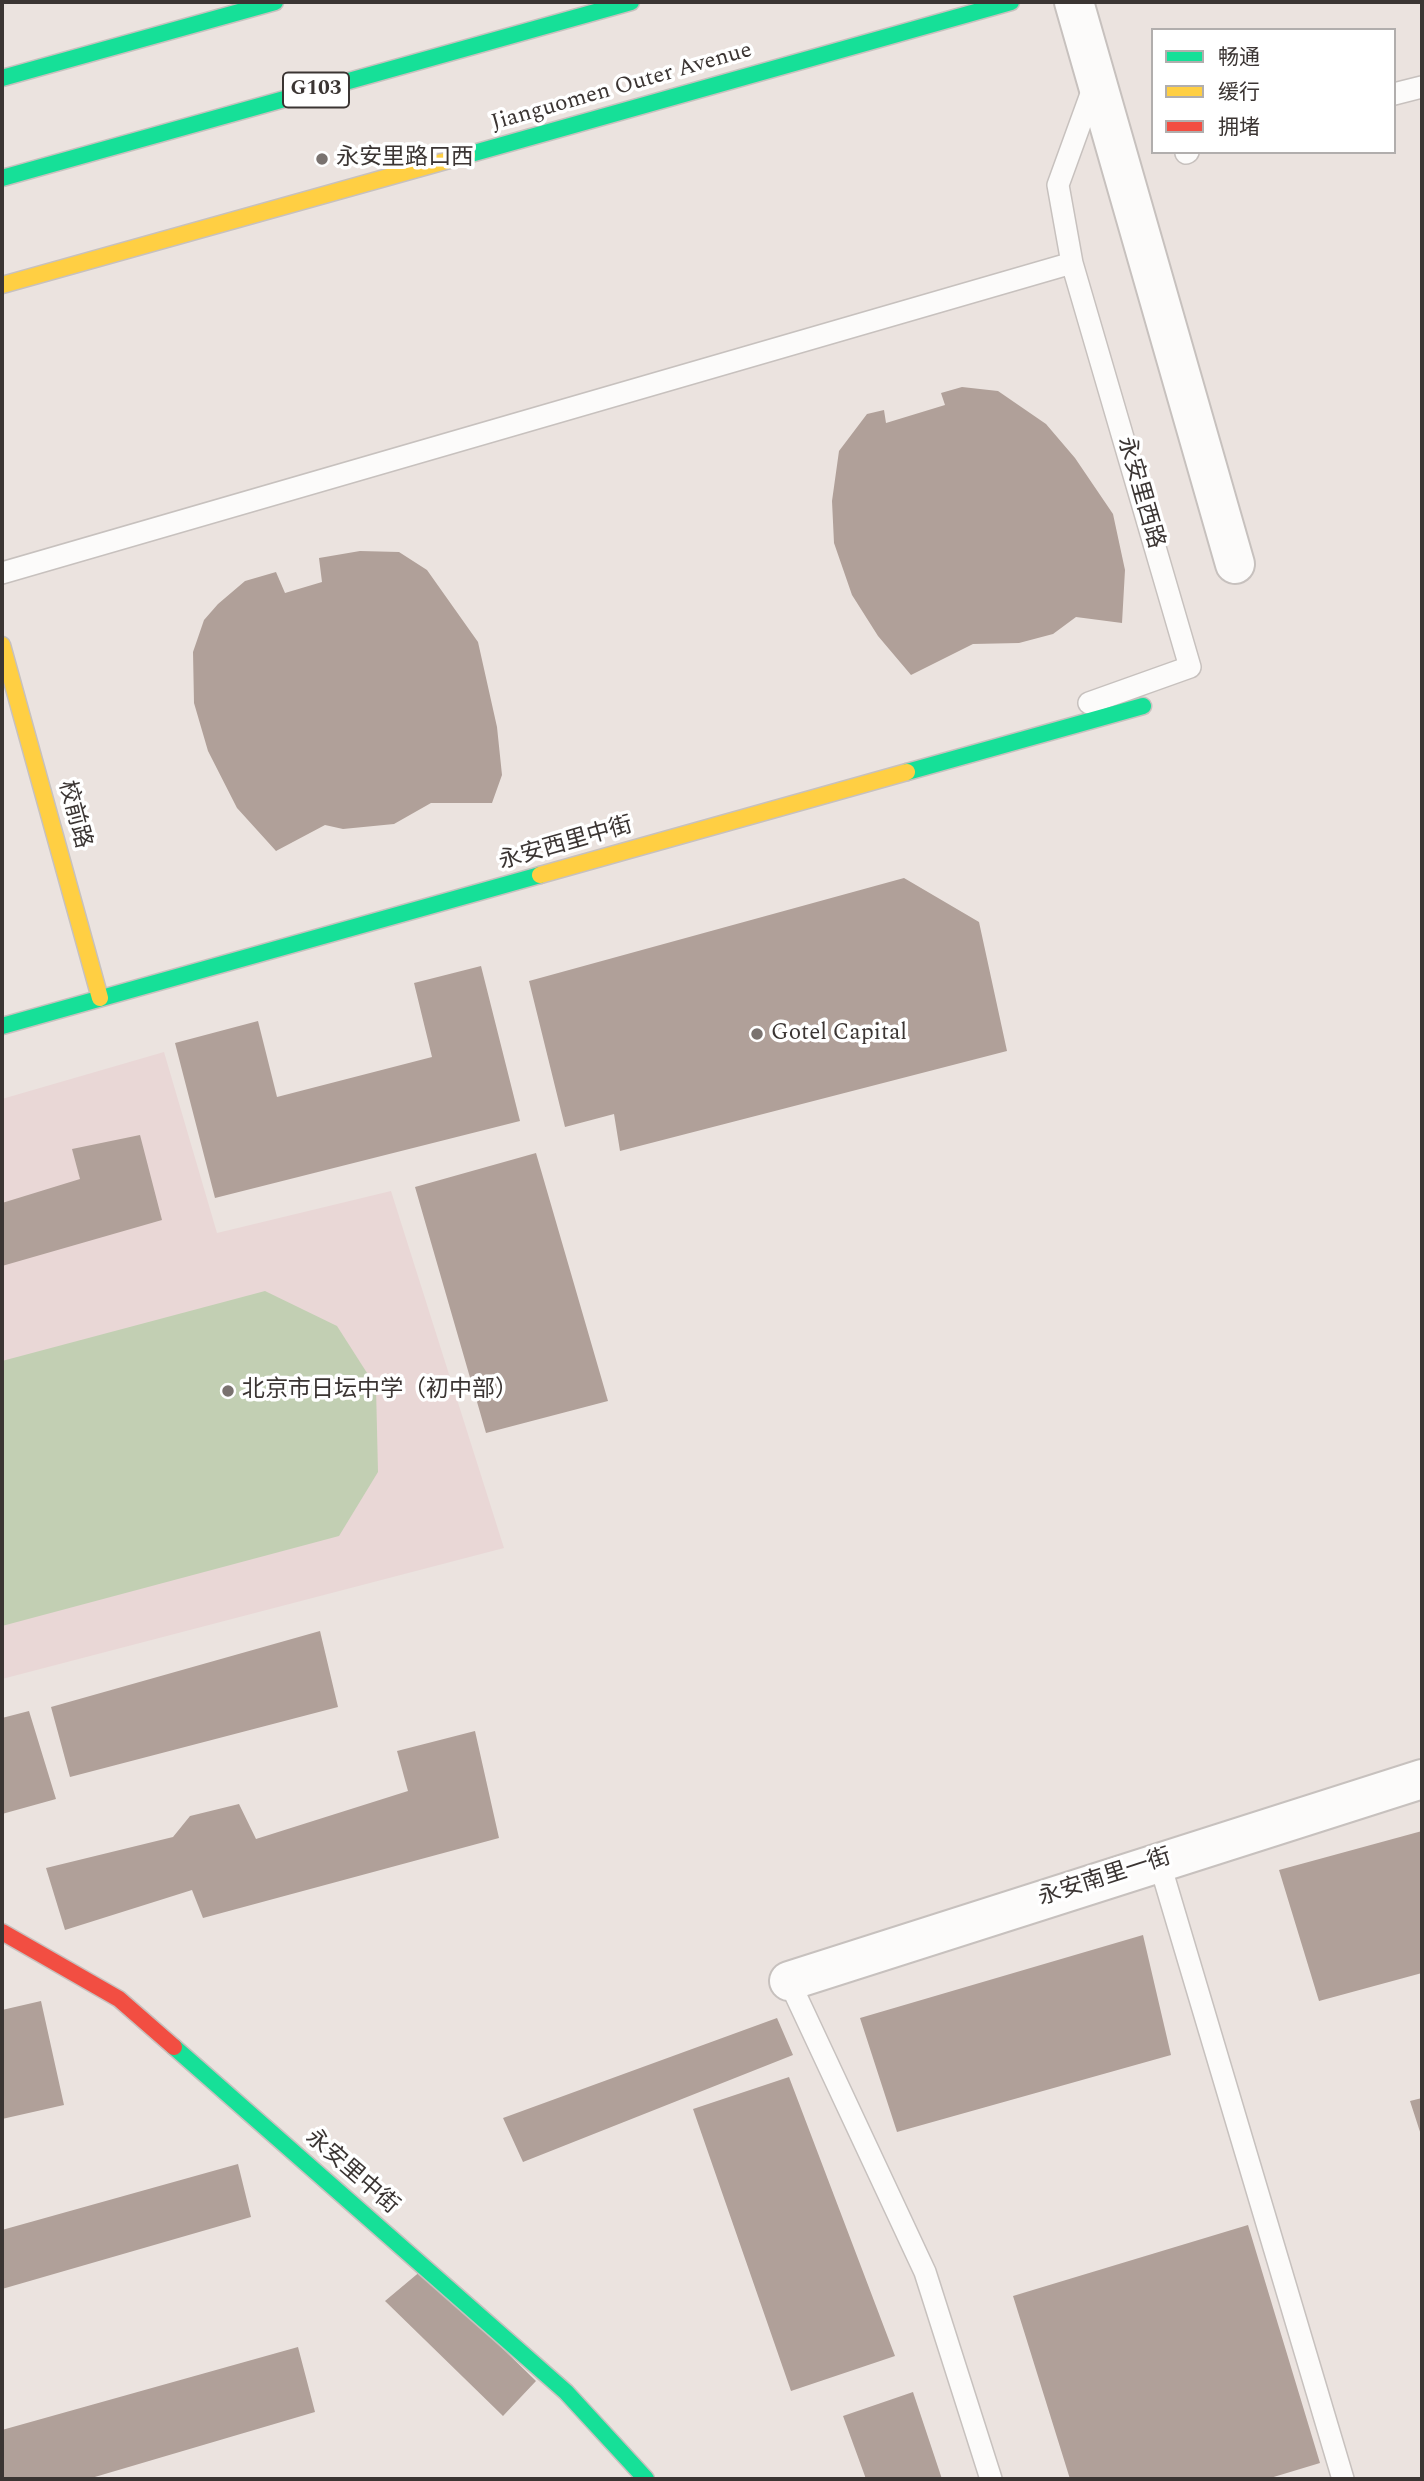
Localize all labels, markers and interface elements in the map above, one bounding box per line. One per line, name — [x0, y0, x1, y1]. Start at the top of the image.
legend — [1151, 28, 1396, 154]
street label: Jianguomen Outer Avenue — [488, 38, 756, 138]
text: 畅通 — [1218, 42, 1260, 74]
road number: G103 — [283, 72, 349, 108]
text: 缓行 — [1218, 77, 1260, 109]
text: 拥堵 — [1218, 112, 1260, 144]
place label: 永安里路口西 — [336, 145, 474, 173]
marker: 永安里路口西 — [314, 151, 330, 167]
street label: 永安里西路 — [1110, 434, 1168, 552]
street label: 校前路 — [51, 778, 95, 852]
street label: 永安西里中街 — [496, 813, 636, 877]
place label: Gotel Capital — [771, 1020, 907, 1048]
marker: Gotel Capital — [749, 1026, 765, 1042]
place label: 北京市日坛中学（初中部） — [242, 1377, 518, 1405]
marker: 北京市日坛中学（初中部） — [220, 1383, 236, 1399]
street label: 永安南里一街 — [1035, 1845, 1175, 1913]
street label: 永安里中街 — [299, 2125, 403, 2221]

